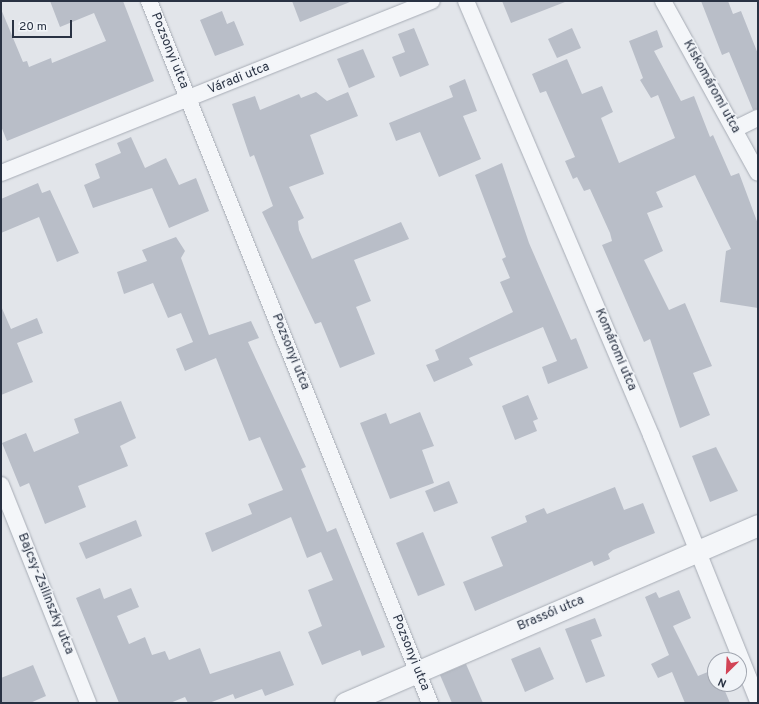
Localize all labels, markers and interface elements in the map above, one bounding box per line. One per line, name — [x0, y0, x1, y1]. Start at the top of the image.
street label: Pozsonyi utca — [147, 11, 191, 91]
scale bar — [14, 12, 74, 38]
text: 20 m — [19, 19, 47, 35]
street label: Kiskomáromi utca — [679, 38, 743, 136]
street label: Váradi utca — [206, 60, 272, 98]
street label: Komáromi utca — [591, 306, 639, 394]
street label: Pozsonyi utca — [268, 312, 312, 392]
street label: Bajcsy-Zsilinszky utca — [14, 531, 76, 657]
street label: Brassói utca — [515, 593, 587, 635]
street label: Pozsonyi utca — [388, 613, 432, 693]
north arrow — [707, 652, 747, 692]
text: N — [716, 674, 729, 690]

